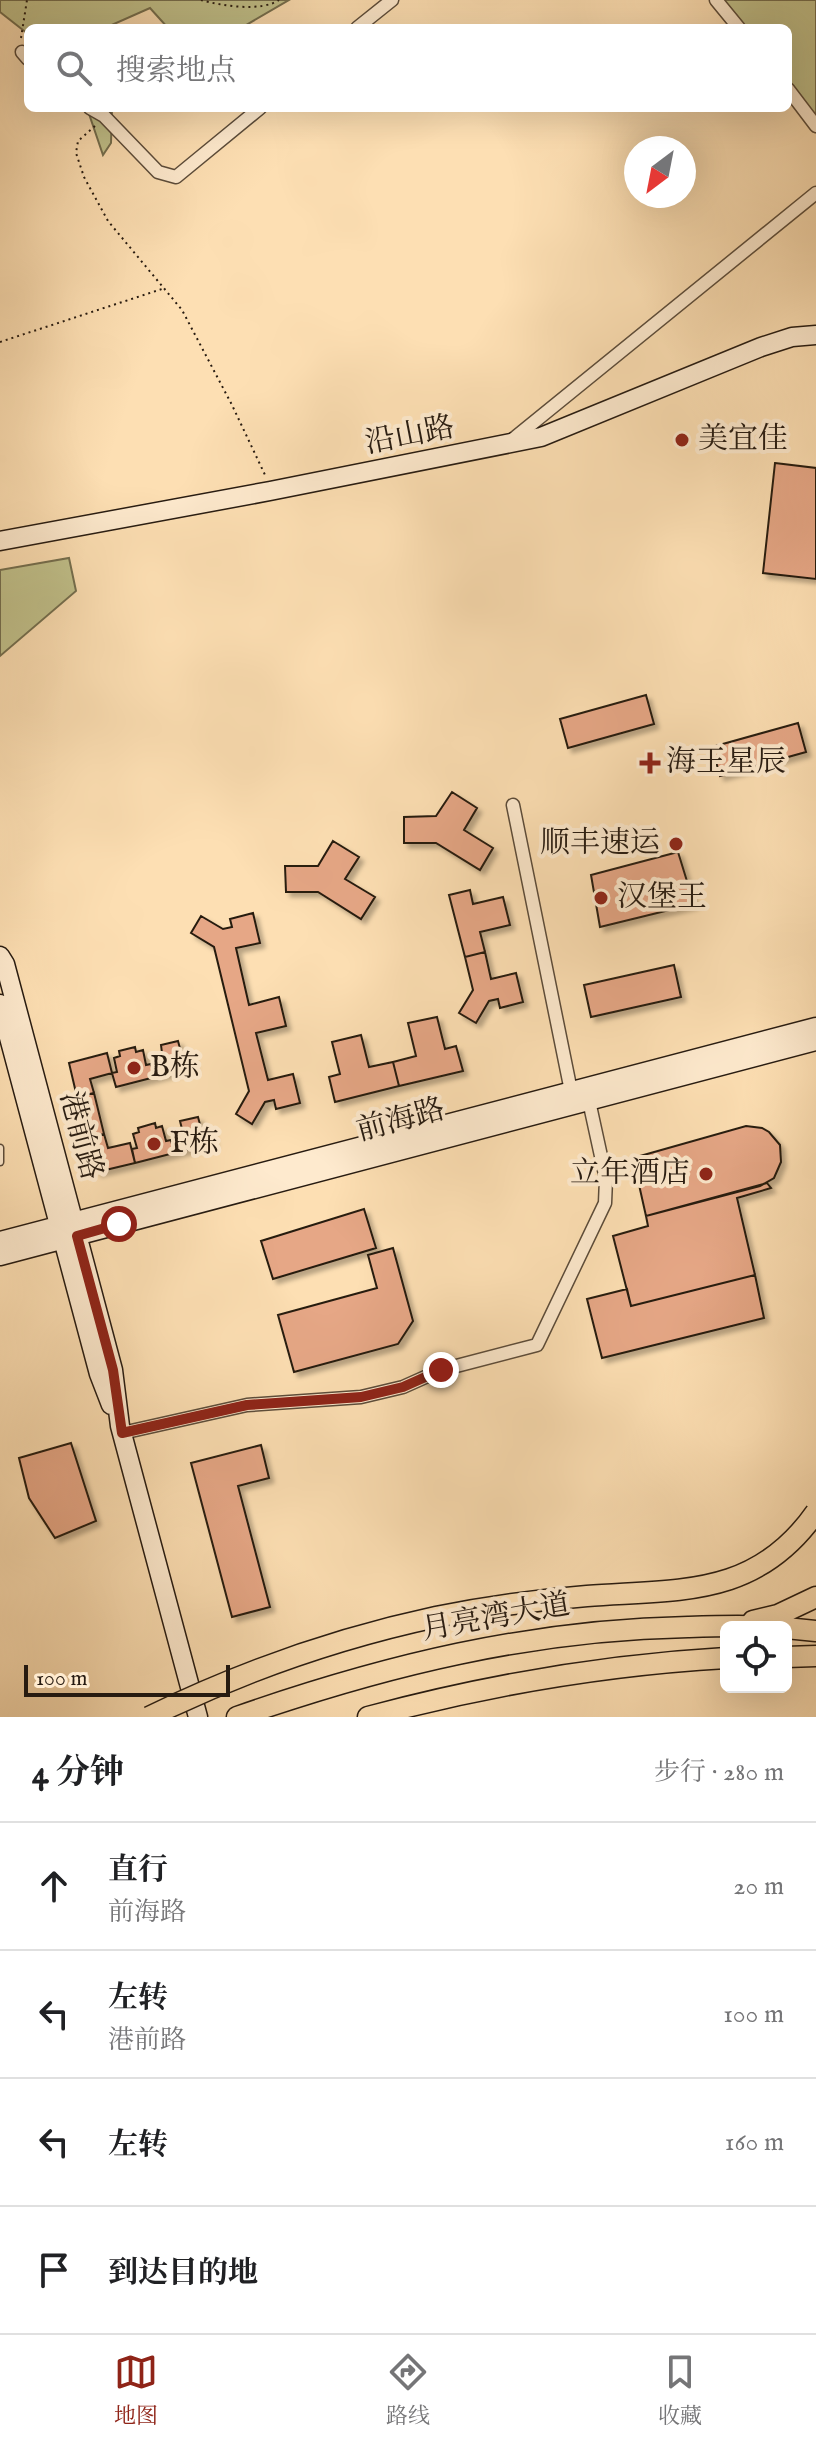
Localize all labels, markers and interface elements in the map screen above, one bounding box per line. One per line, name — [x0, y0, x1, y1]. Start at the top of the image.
search box — [24, 24, 792, 112]
icon: search — [52, 46, 96, 90]
text: 搜索地点 — [116, 53, 236, 91]
north arrow — [624, 136, 696, 208]
street label: 沿山路 — [362, 409, 458, 463]
place label: 美宜佳 — [698, 421, 788, 459]
marker: 美宜佳 — [673, 431, 691, 449]
place label: 海王星辰 — [666, 744, 786, 782]
marker: 海王星辰 — [641, 754, 659, 772]
place label: 顺丰速运 — [540, 825, 660, 863]
marker: 顺丰速运 — [667, 835, 685, 853]
place label: 汉堡王 — [617, 879, 707, 917]
marker: 汉堡王 — [592, 889, 610, 907]
place label: B栋 — [150, 1049, 200, 1087]
marker: B栋 — [125, 1059, 143, 1077]
street label: 港前路 — [50, 1088, 110, 1184]
street label: 前海路 — [353, 1091, 449, 1151]
place label: F栋 — [170, 1125, 219, 1163]
marker: F栋 — [145, 1135, 163, 1153]
place label: 立年酒店 — [570, 1155, 690, 1193]
marker: 立年酒店 — [697, 1165, 715, 1183]
route start — [101, 1206, 137, 1242]
route end — [423, 1352, 459, 1388]
street label: 月亮湾大道 — [419, 1586, 573, 1650]
map controls — [720, 1621, 792, 1693]
button: locate — [720, 1621, 792, 1693]
scale bar — [24, 1661, 230, 1697]
text: 100 m — [36, 1665, 88, 1693]
text: 4 分钟 — [32, 1752, 124, 1795]
text: 步行 · 280 m — [654, 1756, 784, 1789]
text: 直行 — [108, 1852, 168, 1890]
icon: ahead — [32, 1864, 76, 1908]
text: 20 m — [733, 1870, 784, 1903]
text: 前海路 — [108, 1896, 186, 1929]
text: 左转 — [108, 1980, 168, 2018]
icon: left — [32, 1992, 76, 2036]
text: 100 m — [723, 1998, 784, 2031]
text: 港前路 — [108, 2024, 186, 2057]
icon: left — [32, 2120, 76, 2164]
text: 160 m — [725, 2126, 784, 2159]
text: 左转 — [108, 2127, 168, 2165]
icon: arrive — [32, 2248, 76, 2292]
text: 到达目的地 — [108, 2255, 258, 2293]
tab: 地图 — [114, 2350, 158, 2431]
tab: 路线 — [386, 2350, 430, 2431]
tab: 收藏 — [658, 2350, 702, 2431]

